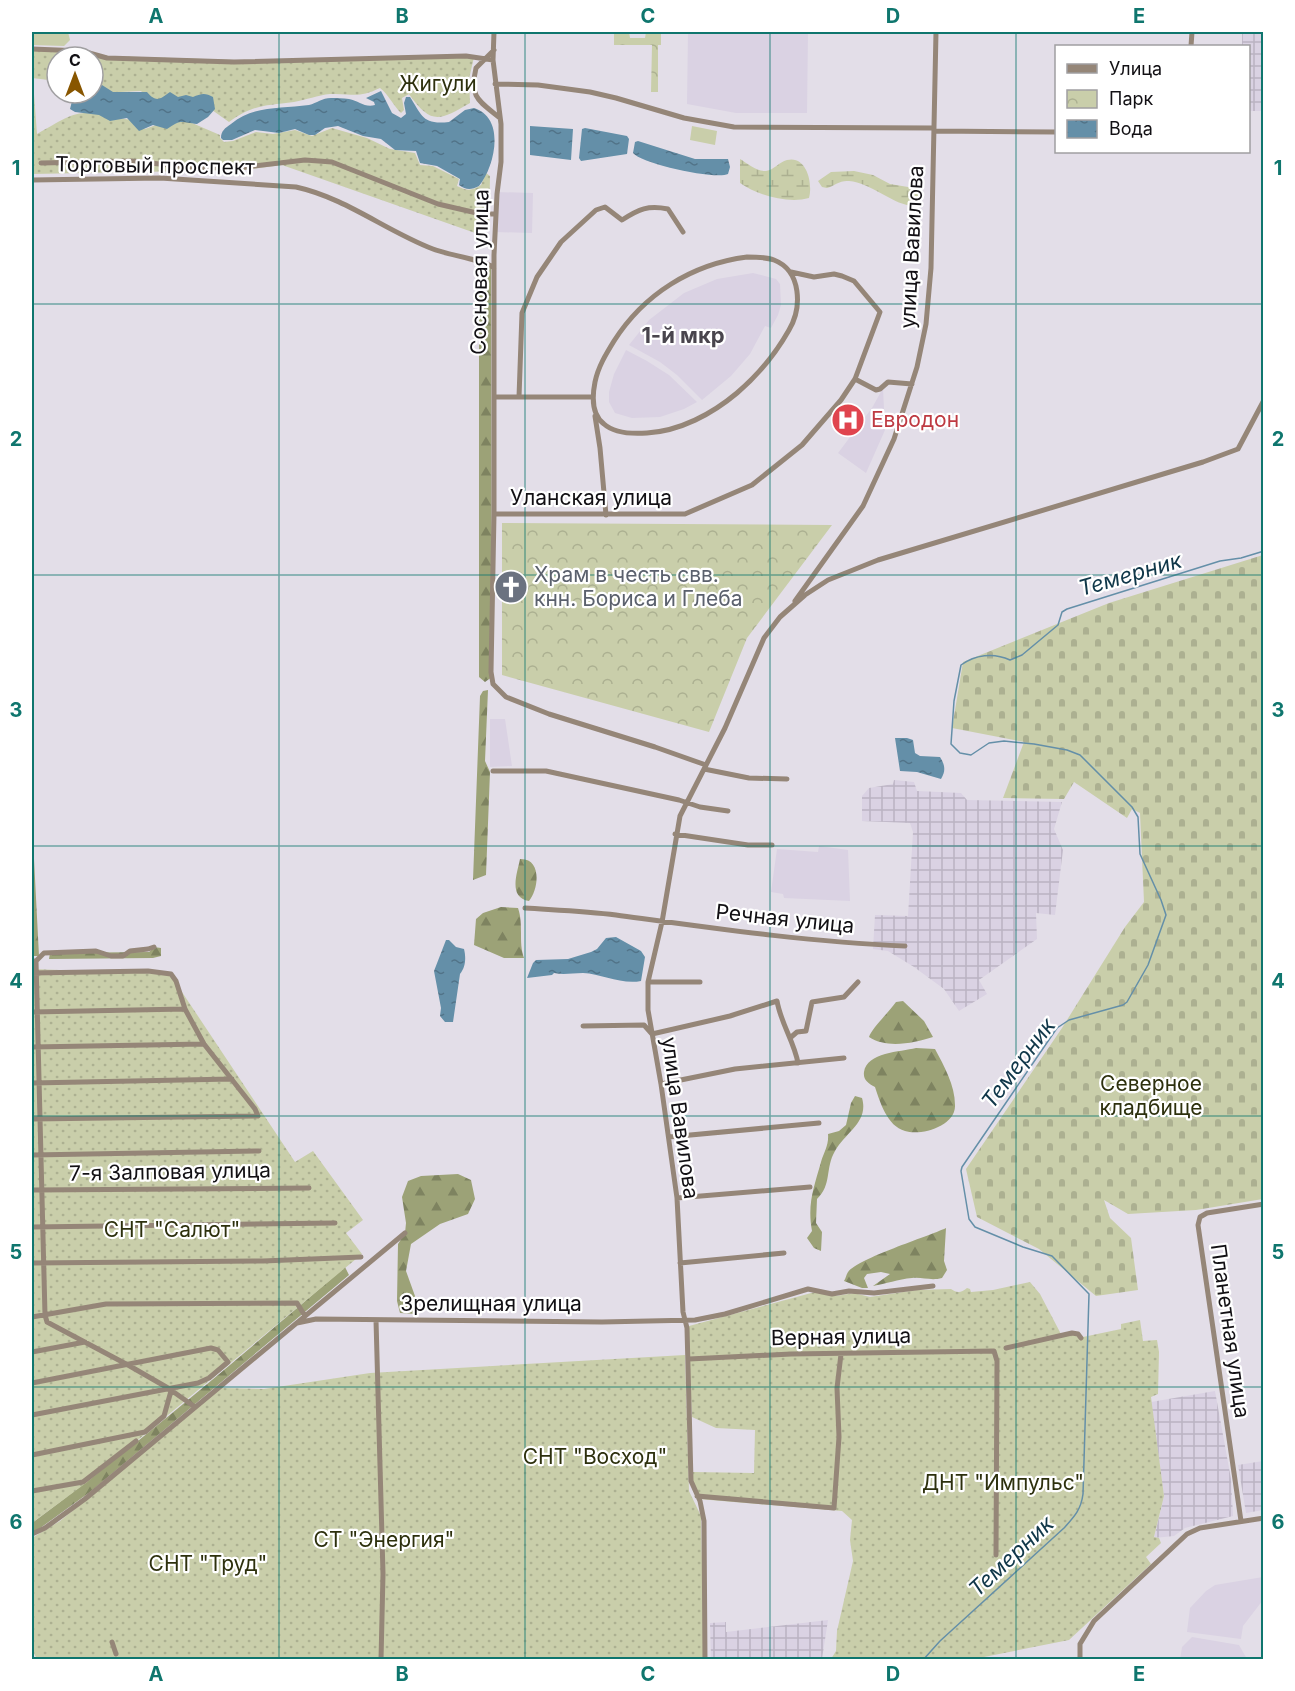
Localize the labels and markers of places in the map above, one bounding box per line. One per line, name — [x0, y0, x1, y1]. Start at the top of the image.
hospital icon: Евродон — [830, 402, 866, 438]
place label: Евродон — [871, 407, 959, 432]
place label: Храм в честь свв. кнн. Бориса и Глеба — [534, 562, 743, 611]
church icon: Храм в честь свв. кнн. Бориса и Глеба — [493, 569, 529, 605]

